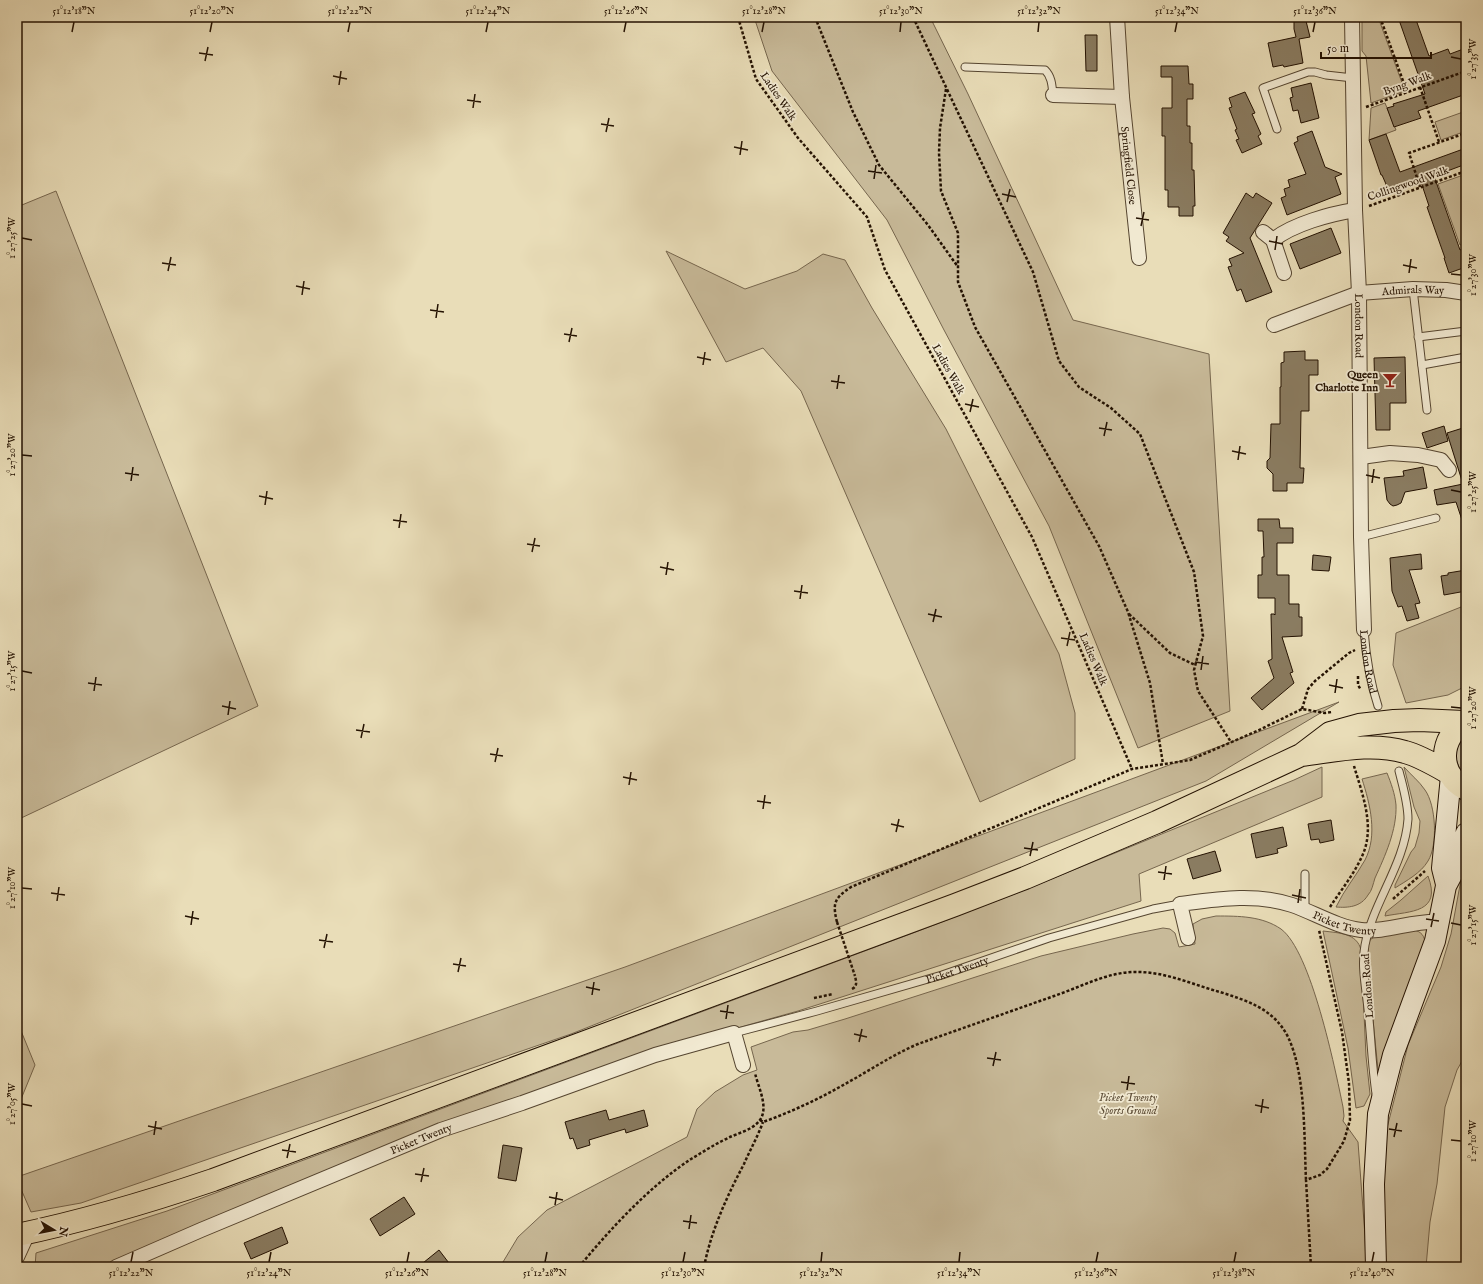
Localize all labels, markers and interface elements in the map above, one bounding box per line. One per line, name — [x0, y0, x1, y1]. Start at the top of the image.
text: 51°12'18"N — [53, 5, 96, 18]
text: 51°12'20"N — [190, 5, 235, 18]
text: 51°12'22"N — [328, 5, 373, 18]
text: 51°12'24"N — [466, 5, 511, 18]
text: 51°12'26"N — [604, 5, 648, 18]
text: 51°12'28"N — [742, 5, 786, 18]
text: 51°12'30"N — [879, 5, 923, 18]
text: 51°12'32"N — [1017, 5, 1061, 18]
text: 51°12'34"N — [1155, 5, 1199, 18]
text: 51°12'36"N — [1293, 5, 1337, 18]
scale bar — [1321, 34, 1431, 60]
text: 1°27'35"W — [1467, 38, 1480, 79]
text: 50 m — [1327, 41, 1349, 56]
street label: Ladies Walk — [757, 69, 800, 124]
street label: Byng Walk — [1381, 69, 1434, 99]
street label: Springfield Close — [1117, 126, 1139, 206]
street label: Collingwood Walk — [1366, 163, 1451, 204]
text: 1°27'25"W — [6, 217, 19, 259]
text: 1°27'30"W — [1467, 254, 1480, 296]
street label: Admirals Way — [1380, 283, 1445, 299]
street label: London Road — [1351, 294, 1366, 358]
street label: Ladies Walk — [928, 342, 968, 398]
place label: Queen Charlotte Inn — [1315, 368, 1378, 395]
bar icon: Queen Charlotte Inn — [1381, 371, 1399, 389]
text: 1°27'20"W — [6, 433, 19, 477]
text: 1°27'25"W — [1467, 471, 1480, 513]
street label: London Road — [1356, 629, 1380, 695]
street label: Ladies Walk — [1076, 631, 1111, 688]
text: 1°27'15"W — [6, 650, 19, 691]
text: 1°27'20"W — [1467, 686, 1480, 730]
text: 1°27'10"W — [6, 867, 19, 909]
text: 1°27'15"W — [1467, 904, 1480, 945]
street label: Picket Twenty — [1310, 908, 1377, 939]
street label: Picket Twenty — [924, 953, 991, 987]
street label: London Road — [1359, 953, 1377, 1019]
text: 1°27'05"W — [6, 1083, 19, 1125]
park label: Picket Twenty Sports Ground — [1099, 1091, 1158, 1118]
text: 1°27'10"W — [1467, 1120, 1480, 1162]
street label: Picket Twenty — [388, 1121, 455, 1158]
north arrow — [34, 1210, 74, 1250]
text: N — [55, 1225, 71, 1238]
text: 51°12'22"N — [109, 1267, 154, 1280]
text: 51°12'24"N — [247, 1267, 292, 1280]
text: 51°12'26"N — [385, 1267, 429, 1280]
text: 51°12'28"N — [523, 1267, 567, 1280]
text: 51°12'30"N — [661, 1267, 705, 1280]
text: 51°12'32"N — [799, 1267, 843, 1280]
text: 51°12'34"N — [937, 1267, 981, 1280]
text: 51°12'36"N — [1074, 1267, 1118, 1280]
text: 51°12'38"N — [1213, 1267, 1256, 1280]
text: 51°12'40"N — [1349, 1267, 1395, 1280]

